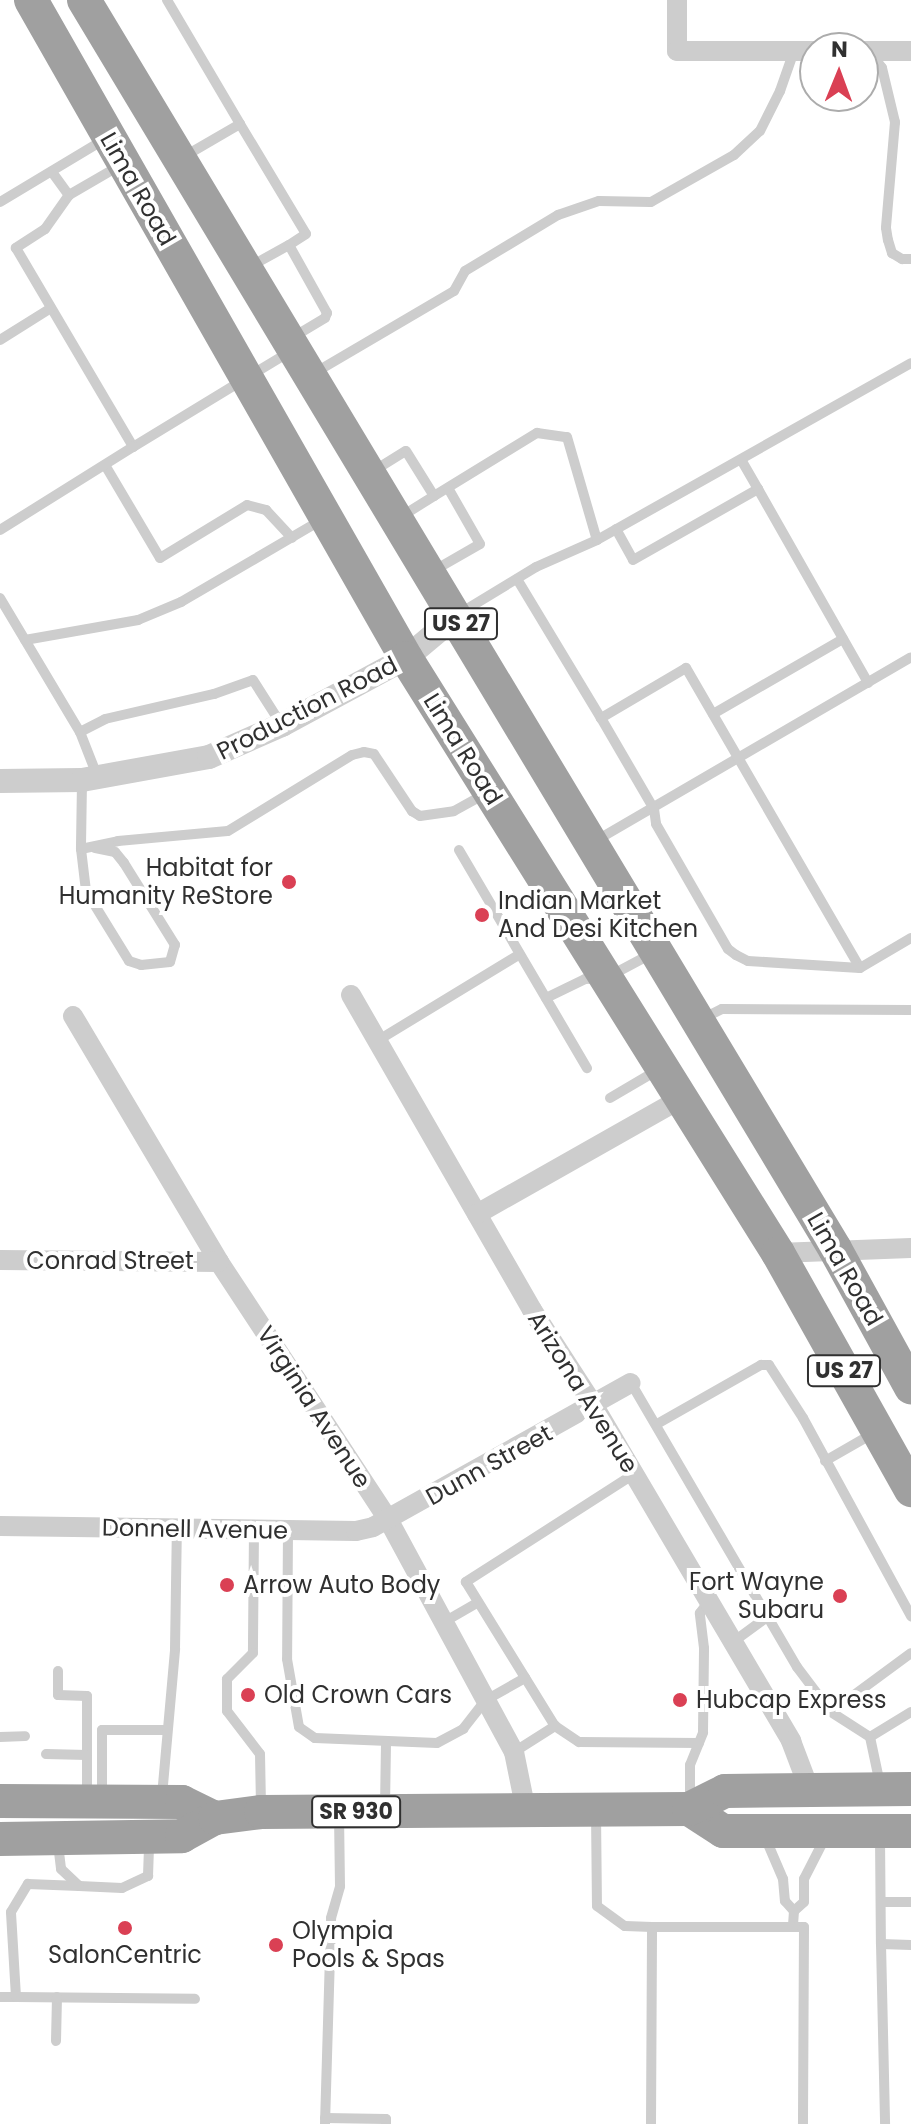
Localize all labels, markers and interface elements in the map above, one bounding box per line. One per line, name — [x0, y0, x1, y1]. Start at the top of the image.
north arrow — [799, 32, 879, 112]
text: N — [831, 34, 848, 65]
street label: Lima Road — [94, 127, 182, 251]
road number: US 27 — [423, 606, 499, 642]
street label: Production Road — [212, 650, 402, 766]
street label: Lima Road — [417, 688, 509, 810]
place label: Habitat for Humanity ReStore — [59, 854, 273, 910]
marker: Habitat for Humanity ReStore — [280, 873, 298, 891]
place label: Indian Market And Desi Kitchen — [498, 887, 698, 943]
marker: Indian Market And Desi Kitchen — [473, 906, 491, 924]
street label: Lima Road — [801, 1207, 889, 1331]
street label: Conrad Street — [26, 1247, 194, 1275]
street label: Arizona Avenue — [522, 1306, 644, 1478]
street label: Virginia Avenue — [251, 1321, 377, 1493]
road number: US 27 — [806, 1353, 882, 1389]
street label: Dunn Street — [421, 1419, 557, 1511]
street label: Donnell Avenue — [102, 1513, 288, 1545]
place label: Fort Wayne Subaru — [689, 1568, 824, 1624]
place label: Arrow Auto Body — [243, 1571, 440, 1599]
marker: Arrow Auto Body — [218, 1576, 236, 1594]
marker: Fort Wayne Subaru — [831, 1587, 849, 1605]
place label: Old Crown Cars — [264, 1681, 452, 1709]
marker: Old Crown Cars — [239, 1686, 257, 1704]
place label: Hubcap Express — [696, 1686, 887, 1714]
marker: Hubcap Express — [671, 1691, 689, 1709]
road number: SR 930 — [310, 1794, 402, 1830]
place label: Olympia Pools & Spas — [292, 1917, 445, 1973]
marker: SalonCentric — [116, 1919, 134, 1937]
marker: Olympia Pools & Spas — [267, 1936, 285, 1954]
place label: SalonCentric — [48, 1941, 202, 1969]

